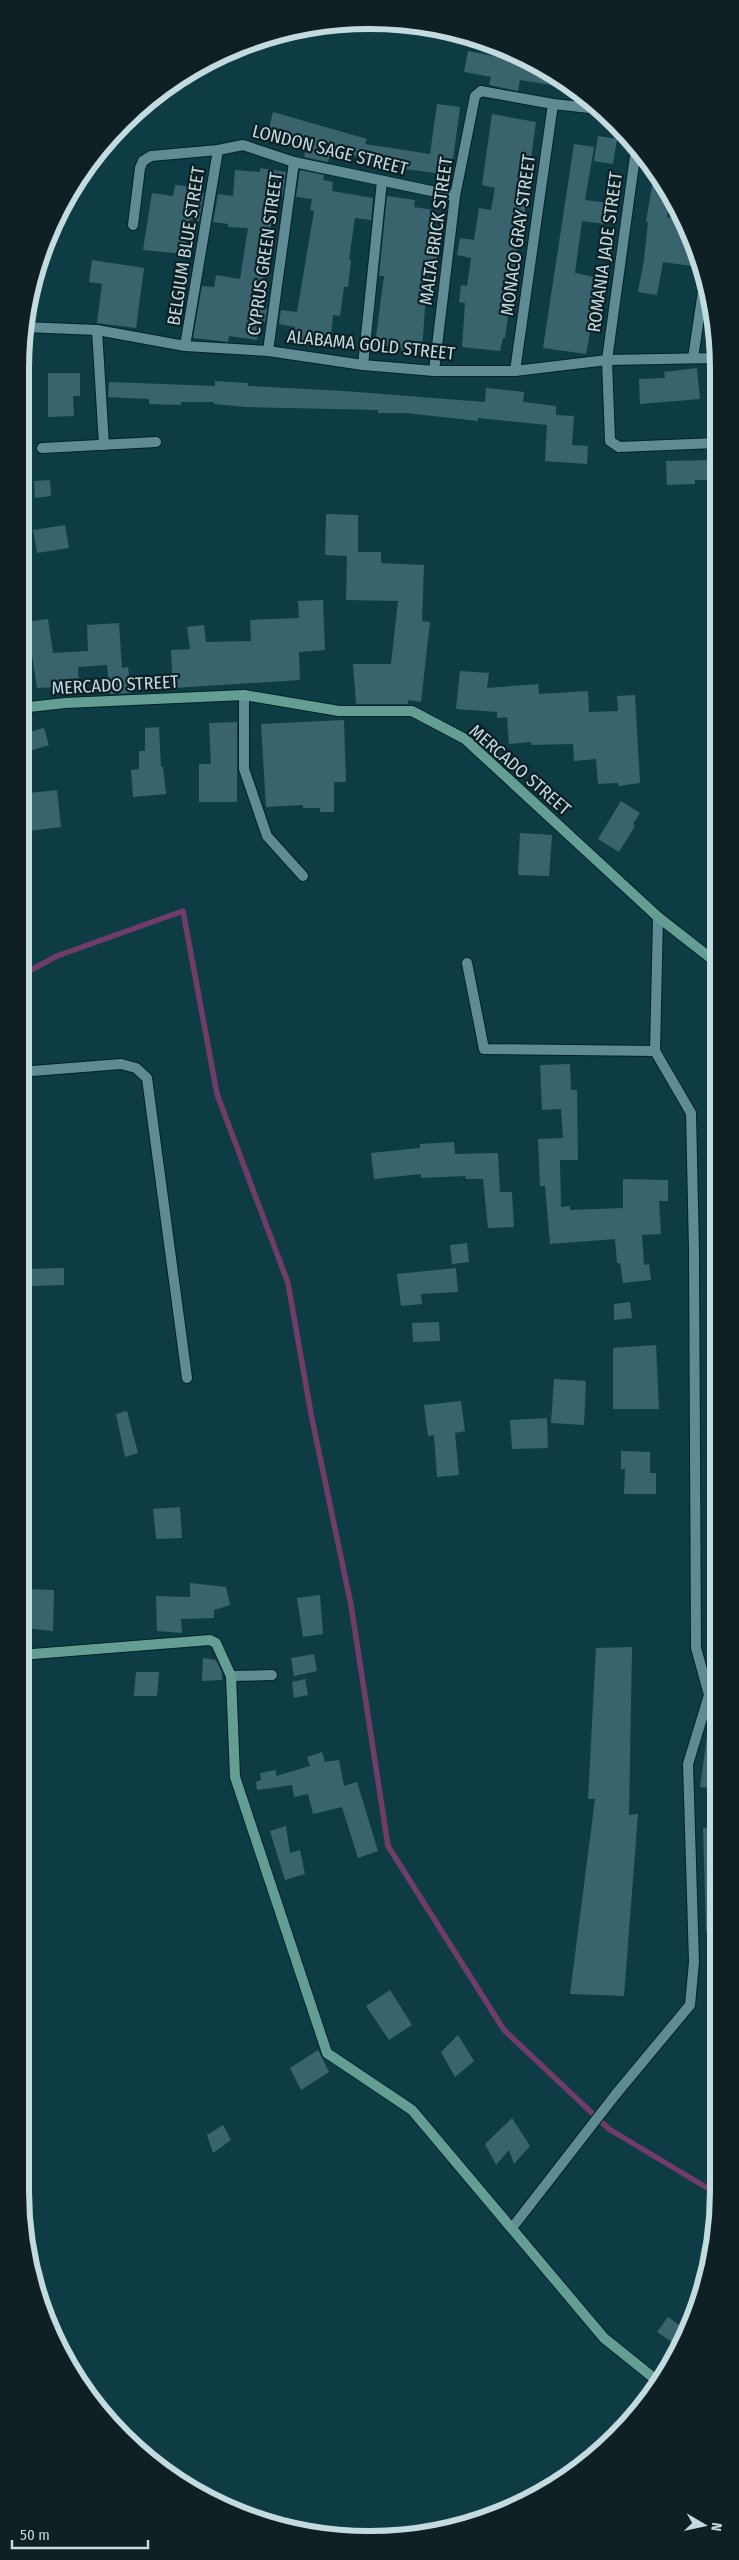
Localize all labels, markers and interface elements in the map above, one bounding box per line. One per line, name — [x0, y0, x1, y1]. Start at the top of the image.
street label: LONDON SAGE STREET — [250, 120, 411, 180]
street label: MONACO GRAY STREET — [496, 152, 540, 317]
street label: MALTA BRICK STREET — [415, 155, 457, 306]
street label: BELGIUM BLUE STREET — [163, 164, 210, 327]
street label: CYPRUS GREEN STREET — [243, 170, 287, 337]
street label: ROMANIA JADE STREET — [583, 170, 627, 334]
street label: ALABAMA GOLD STREET — [286, 325, 457, 365]
street label: MERCADO STREET — [51, 671, 180, 699]
street label: MERCADO STREET — [465, 720, 576, 821]
north arrow — [679, 2500, 729, 2550]
scale bar — [12, 2518, 149, 2550]
text: N — [707, 2521, 725, 2532]
text: 50 m — [20, 2526, 50, 2544]

